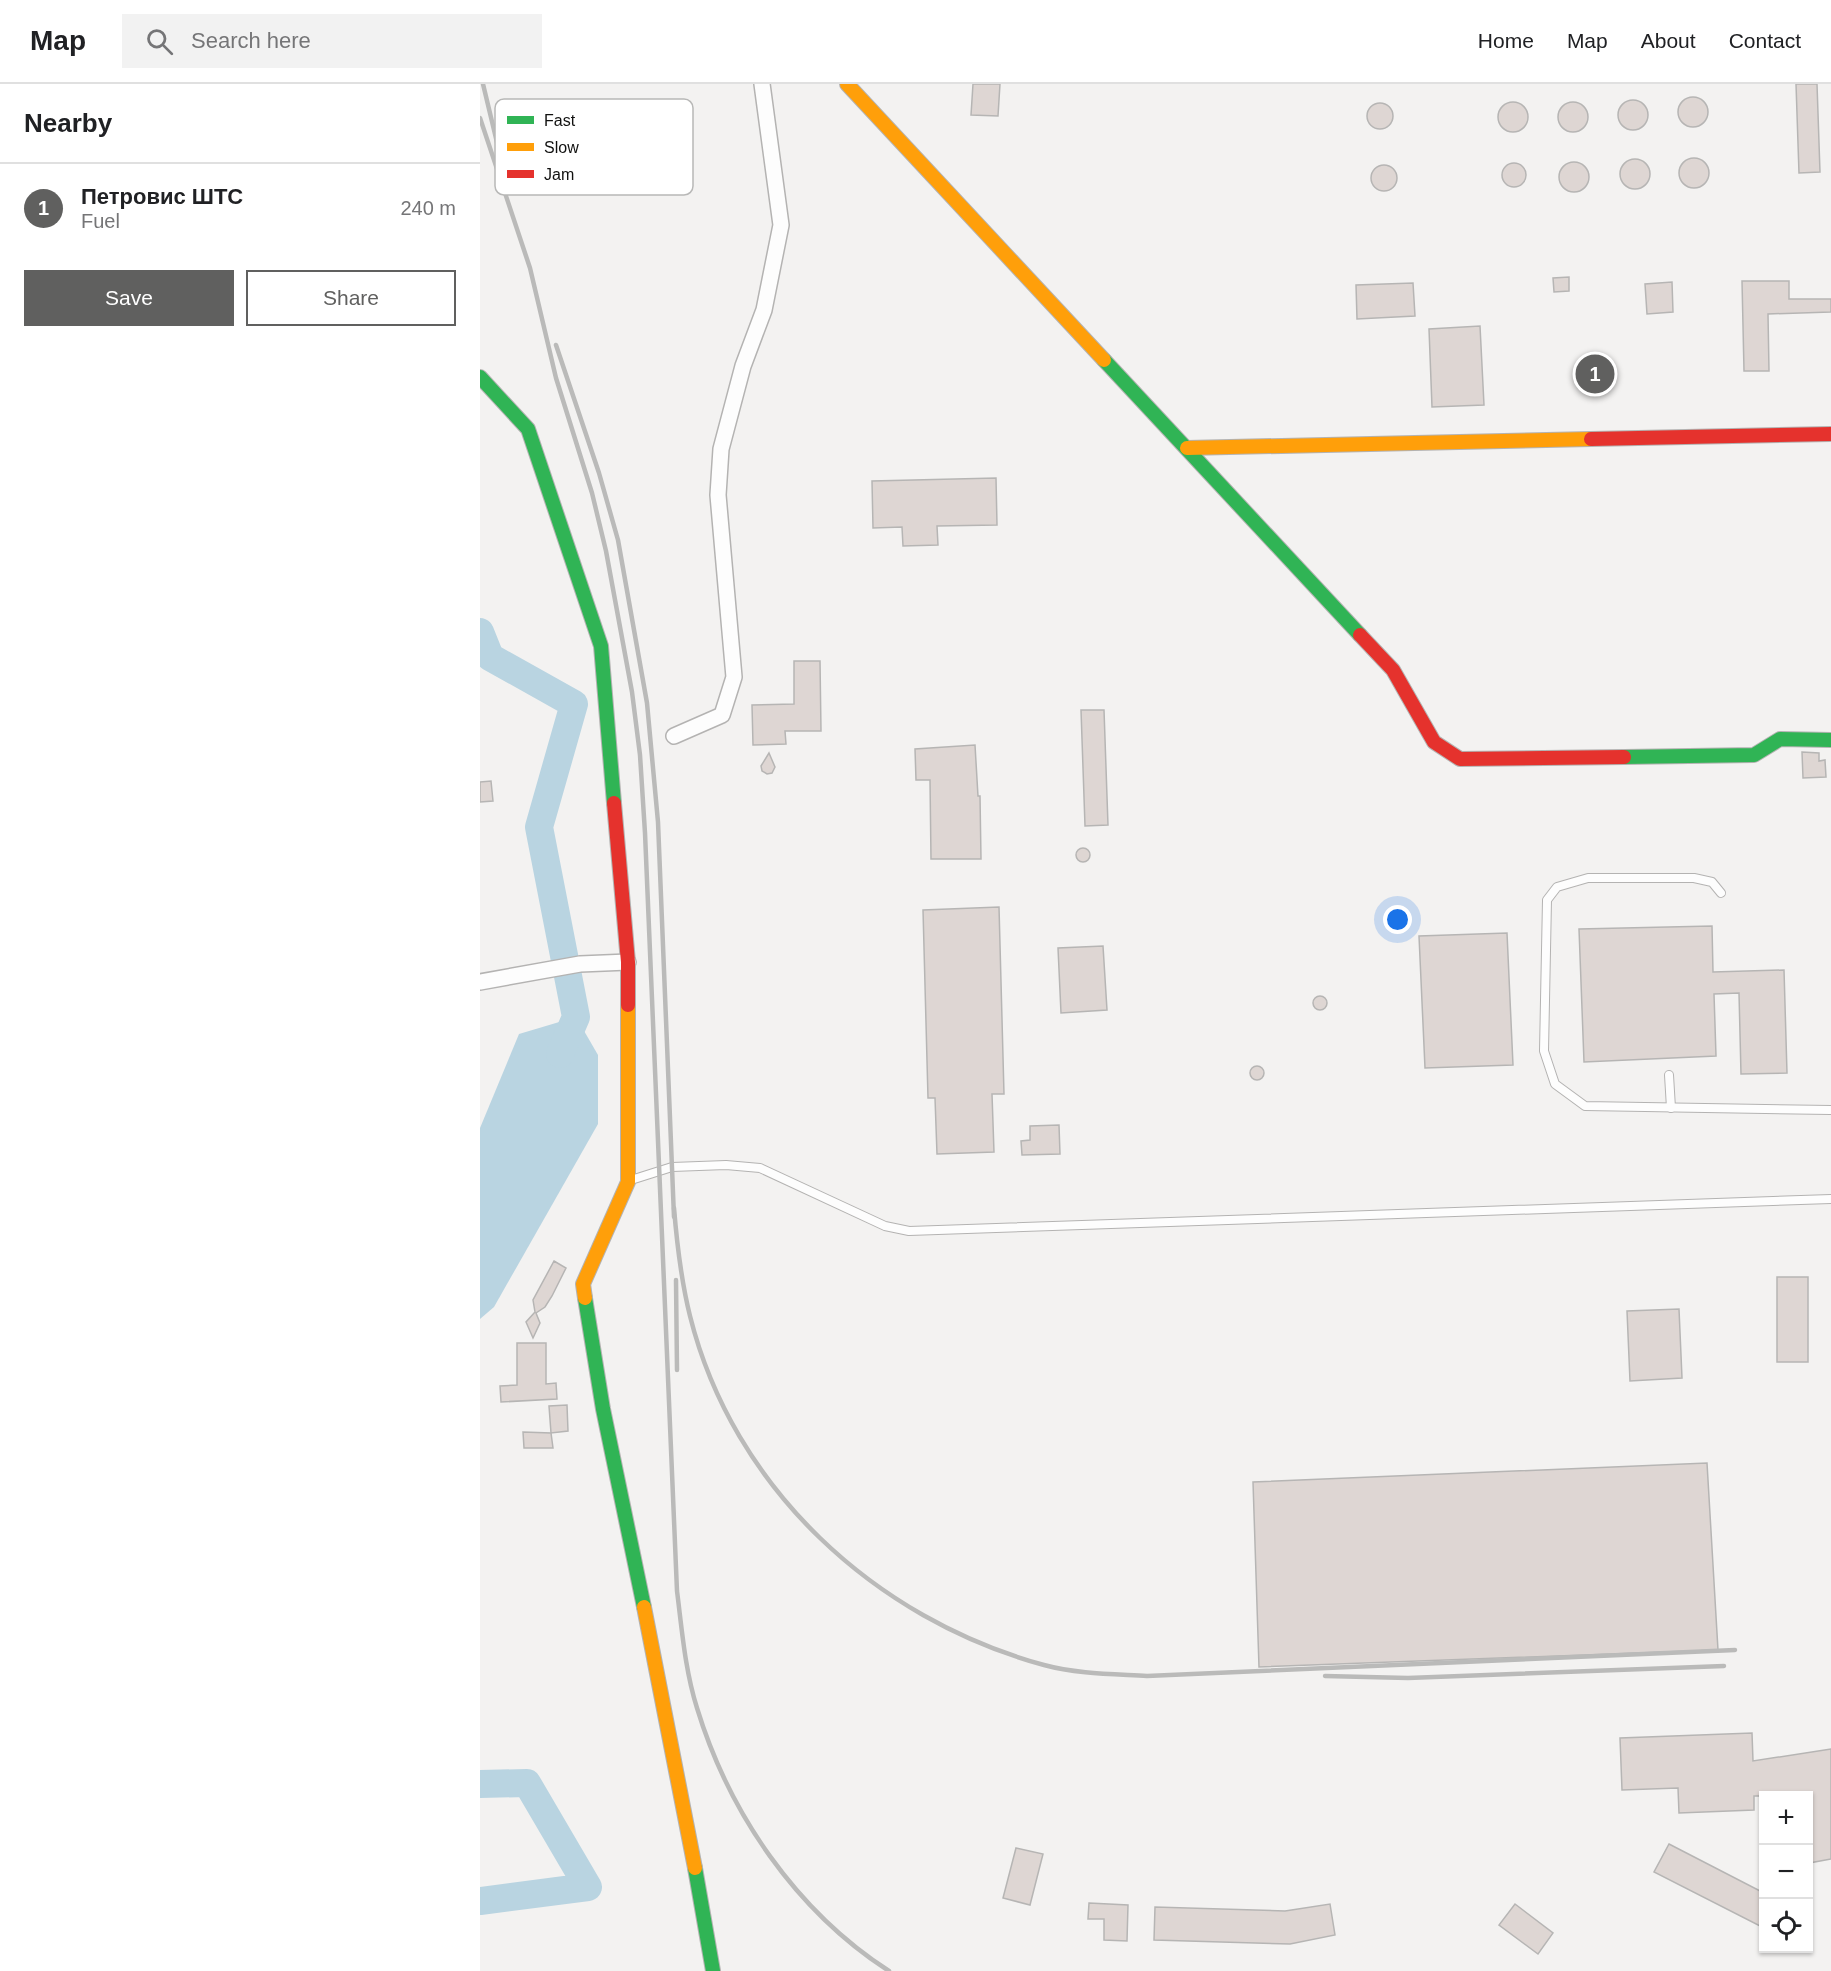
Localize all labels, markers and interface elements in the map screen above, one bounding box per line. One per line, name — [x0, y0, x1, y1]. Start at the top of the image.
search box — [122, 14, 542, 68]
text: Map — [30, 25, 86, 56]
icon: search — [143, 25, 176, 58]
text: Search here — [191, 28, 311, 53]
text: Home — [1478, 29, 1534, 52]
text: Map — [1567, 29, 1608, 52]
text: About — [1641, 29, 1696, 52]
text: Contact — [1729, 29, 1801, 52]
legend — [495, 99, 693, 195]
text: Nearby — [24, 108, 112, 138]
text: Fast — [544, 112, 576, 129]
text: Slow — [544, 139, 579, 156]
text: Jam — [544, 166, 574, 183]
text: Петровис ШТС — [81, 184, 243, 209]
text: 1 — [38, 197, 49, 219]
text: 240 m — [400, 197, 456, 219]
text: Fuel — [81, 210, 120, 232]
button: Save — [24, 270, 234, 326]
button: Share — [246, 270, 456, 326]
pin: 1 — [1576, 352, 1614, 396]
your location — [1383, 905, 1412, 934]
map controls — [1759, 1791, 1813, 1953]
button: + — [1759, 1791, 1813, 1845]
button: − — [1759, 1845, 1813, 1899]
button: locate — [1759, 1899, 1813, 1953]

